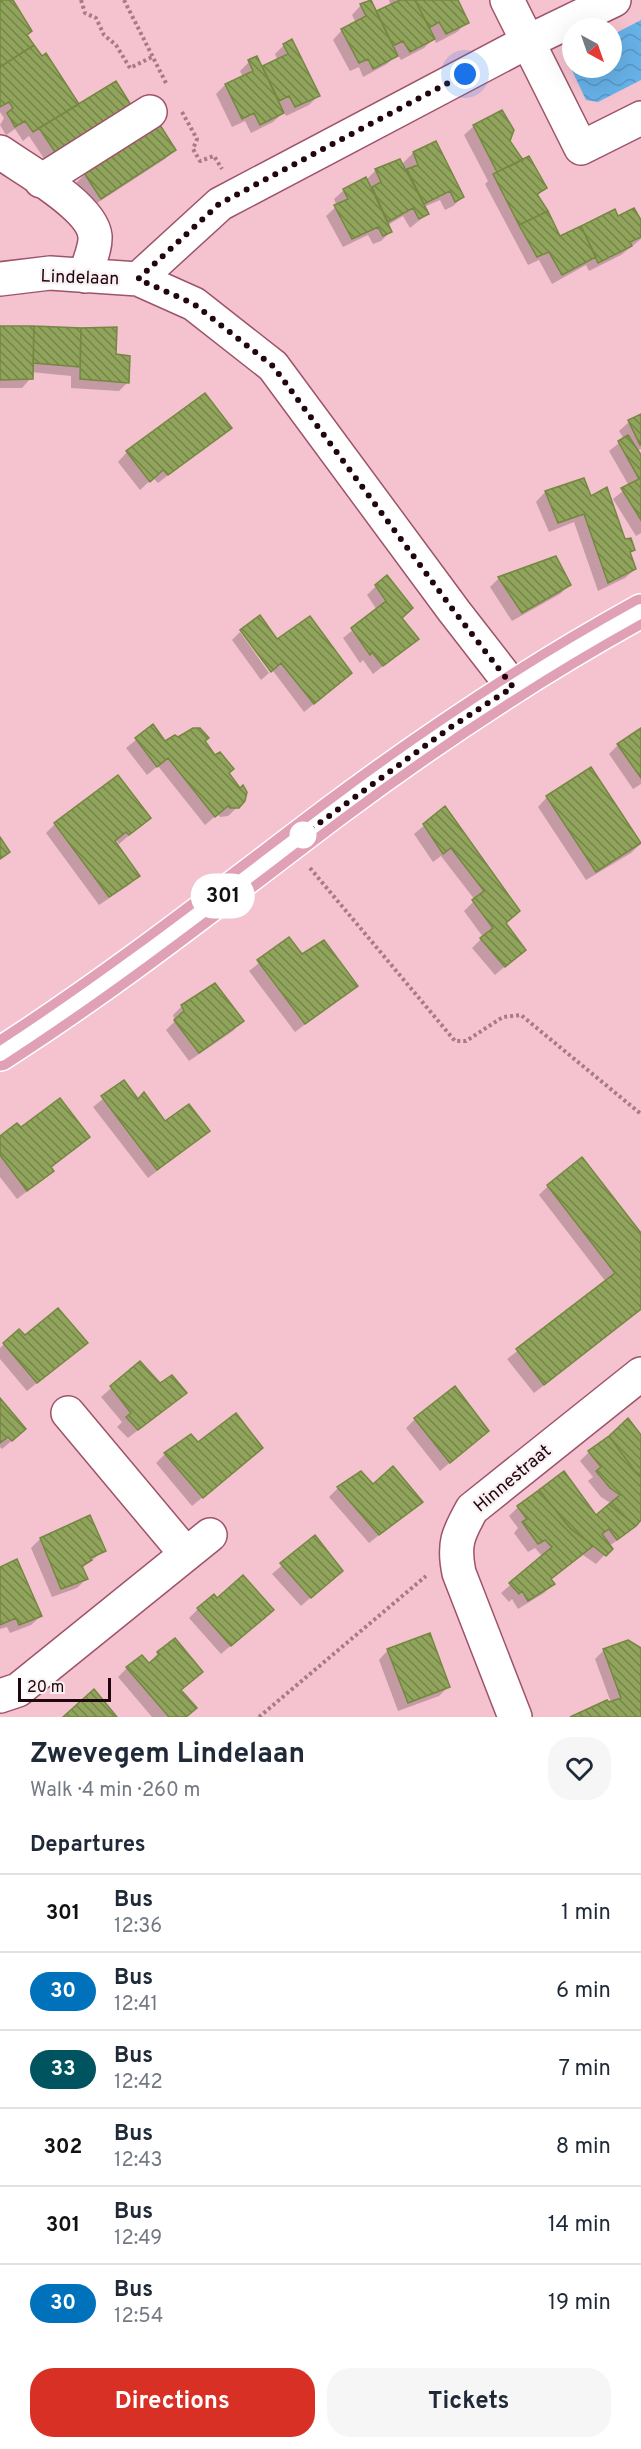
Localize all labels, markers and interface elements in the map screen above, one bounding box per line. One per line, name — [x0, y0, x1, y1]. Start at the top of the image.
north arrow — [562, 18, 622, 78]
map controls — [562, 18, 622, 78]
your location — [450, 59, 480, 89]
street label: Lindelaan — [40, 266, 120, 291]
unlabelled marker — [290, 822, 316, 848]
line badge: 301 — [188, 876, 258, 916]
text: 301 — [206, 883, 240, 910]
street label: Hinnestraat — [470, 1440, 556, 1518]
scale bar — [18, 1675, 111, 1702]
text: 20 m — [27, 1678, 64, 1698]
text: Zwevegem Lindelaan — [30, 1737, 305, 1773]
button: heart — [548, 1737, 611, 1800]
text: Walk · 4 min · 260 m — [30, 1778, 201, 1804]
text: Departures — [30, 1832, 146, 1859]
text: Bus — [114, 1887, 153, 1914]
text: 301 — [46, 1900, 80, 1927]
text: 1 min — [561, 1900, 611, 1927]
text: 12:36 — [114, 1914, 162, 1940]
text: Bus — [114, 1965, 153, 1992]
text: 30 — [50, 1978, 76, 2005]
text: 6 min — [556, 1978, 611, 2005]
text: 12:41 — [114, 1992, 158, 2018]
text: Bus — [114, 2043, 153, 2070]
text: 33 — [50, 2056, 76, 2083]
text: 7 min — [559, 2056, 611, 2083]
text: 12:42 — [114, 2070, 163, 2096]
text: Bus — [114, 2121, 153, 2148]
text: 302 — [44, 2134, 82, 2161]
text: 8 min — [556, 2134, 611, 2161]
text: 12:43 — [114, 2148, 163, 2174]
text: Bus — [114, 2199, 153, 2226]
text: 301 — [46, 2212, 80, 2239]
text: 14 min — [548, 2212, 611, 2239]
text: 12:49 — [114, 2226, 162, 2252]
text: Bus — [114, 2277, 153, 2304]
text: 30 — [50, 2290, 76, 2317]
text: 19 min — [548, 2290, 611, 2317]
text: 12:54 — [114, 2304, 163, 2330]
button: Directions — [30, 2368, 315, 2437]
button: Tickets — [327, 2368, 611, 2437]

